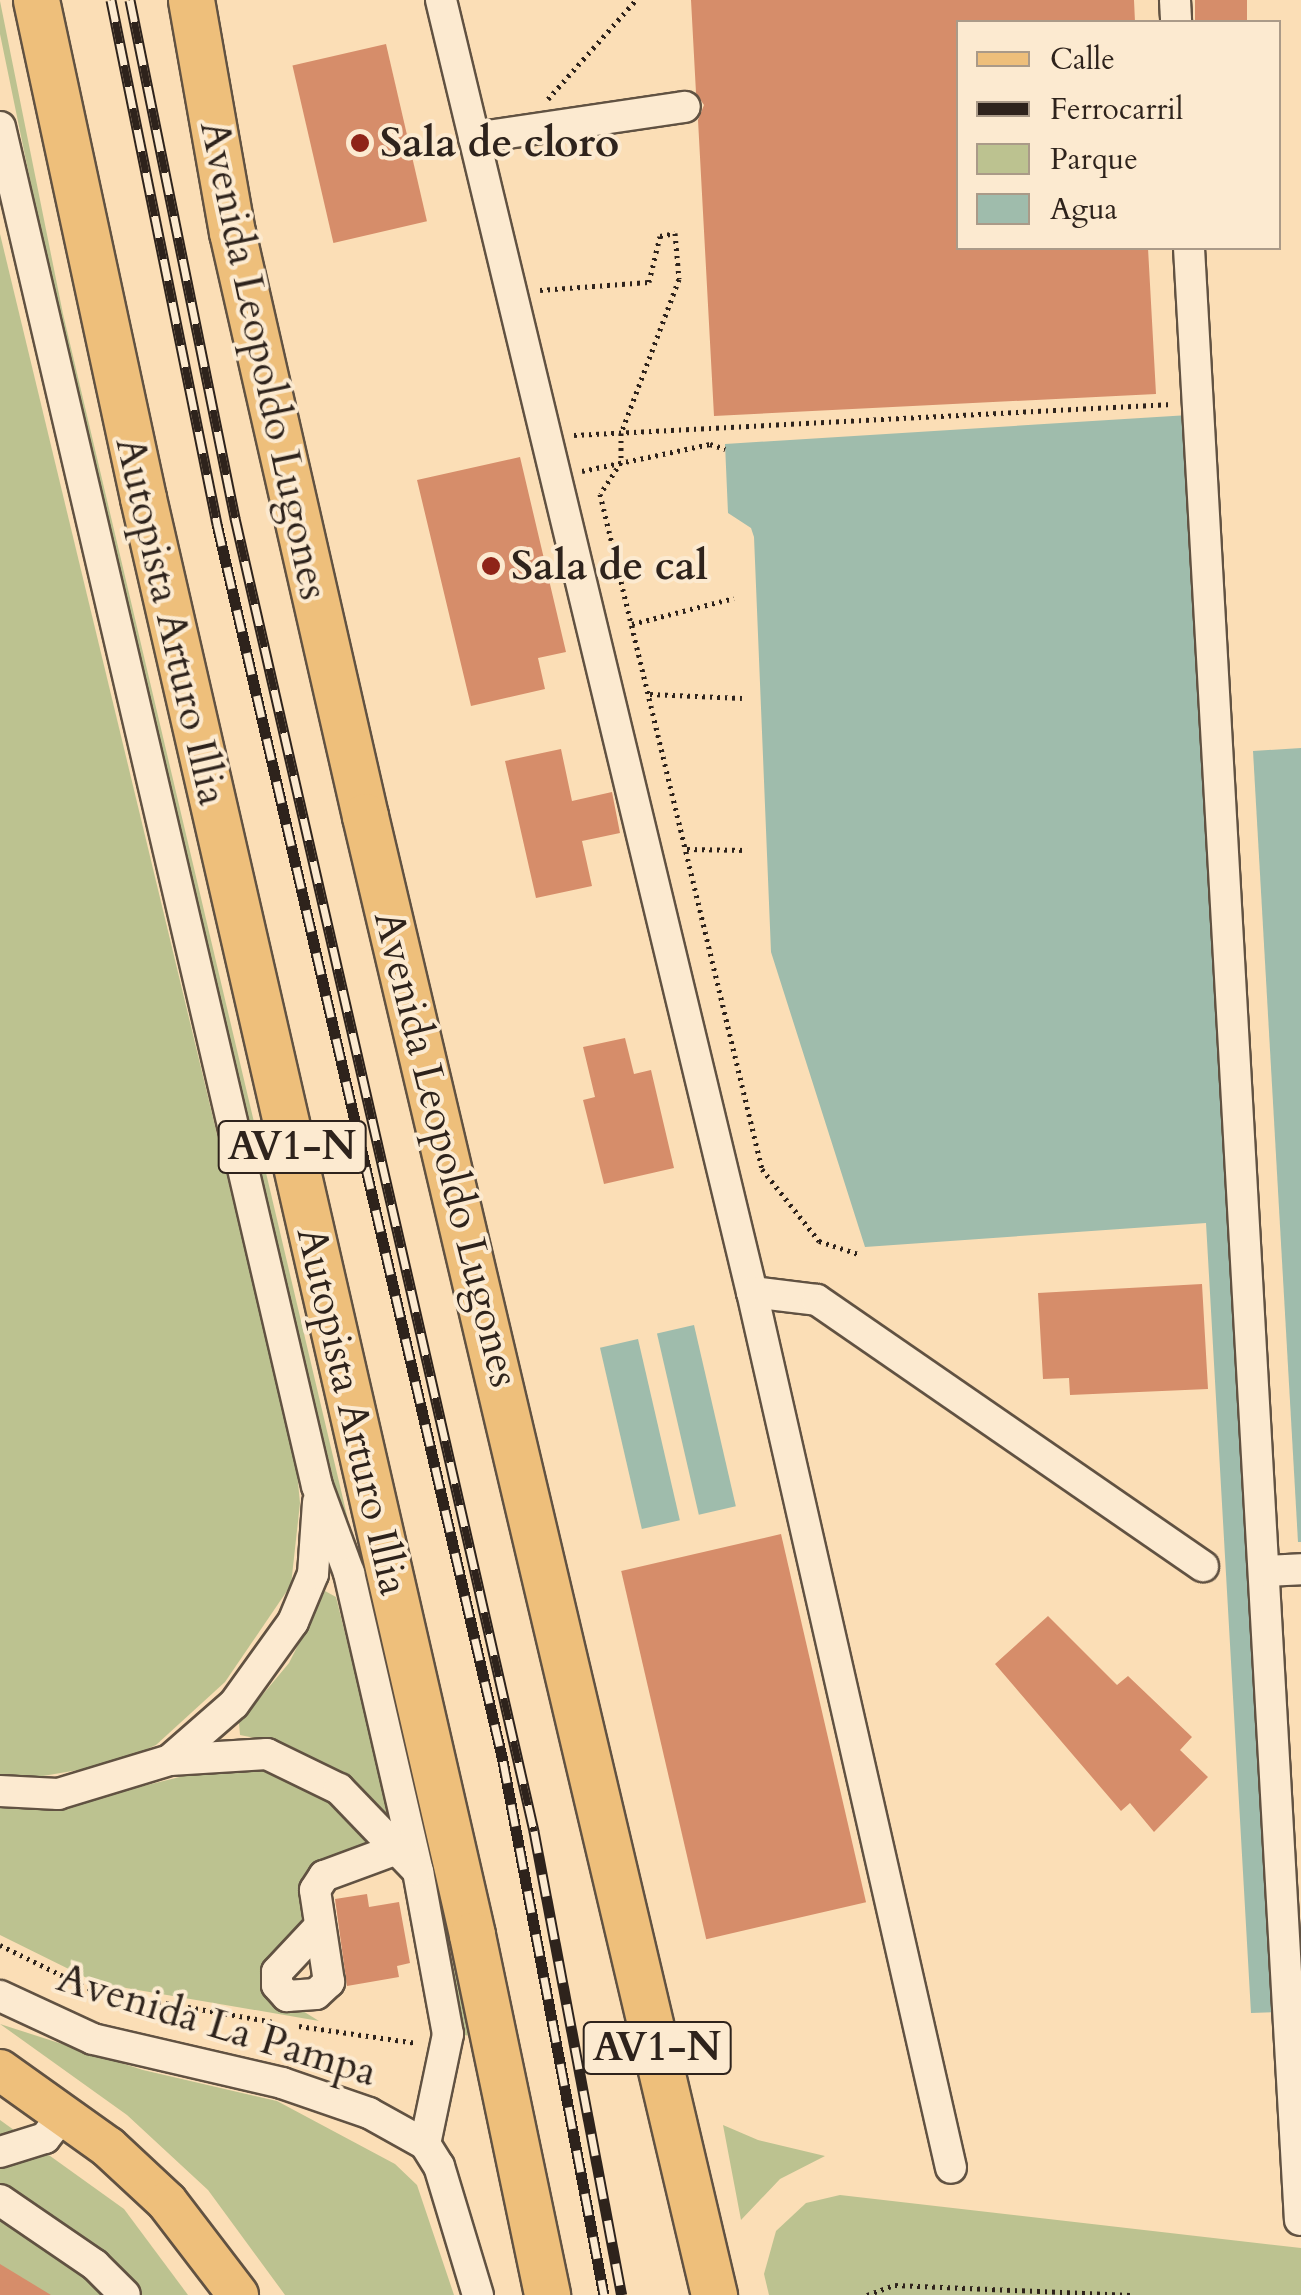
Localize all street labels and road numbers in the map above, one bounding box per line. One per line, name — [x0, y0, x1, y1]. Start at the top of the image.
street label: Avenida Leopoldo Lugones — [189, 116, 339, 604]
street label: Autopista Arturo Illia — [104, 432, 238, 810]
street label: Avenida Leopoldo Lugones — [362, 906, 530, 1392]
road number: AV1-N — [217, 1112, 367, 1182]
street label: Autopista Arturo Illia — [285, 1222, 419, 1600]
street label: Avenida La Pampa — [51, 1952, 383, 2098]
road number: AV1-N — [582, 2013, 732, 2083]

